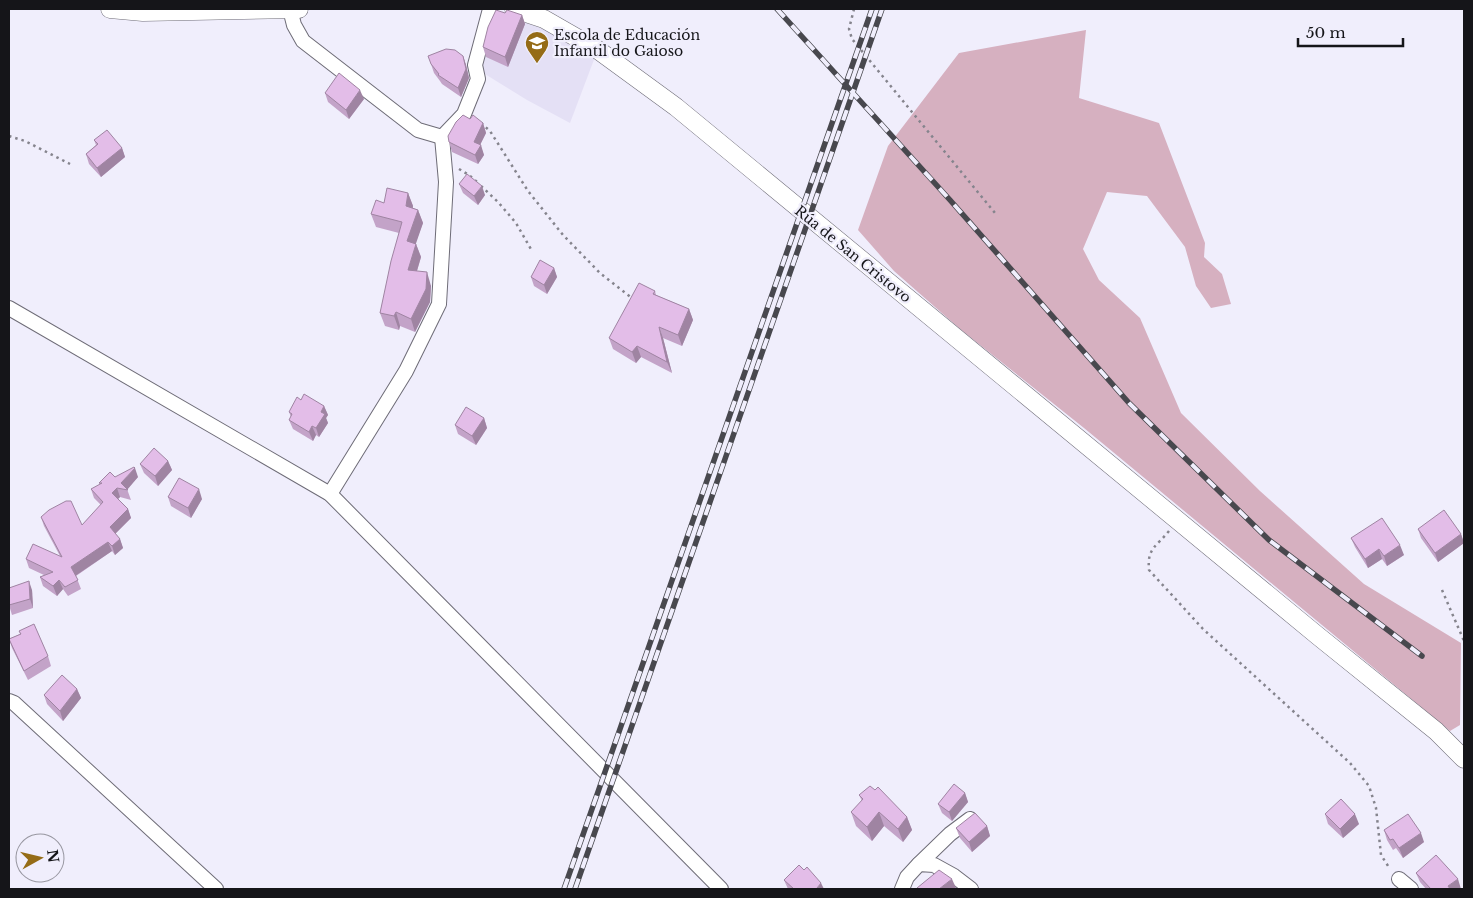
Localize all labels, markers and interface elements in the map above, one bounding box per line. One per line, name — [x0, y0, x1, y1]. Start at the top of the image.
scale bar — [1298, 15, 1403, 47]
text: 50 m — [1306, 23, 1346, 42]
place label: Escola de Educación Infantil do Gaioso — [554, 26, 701, 60]
school or university icon: Escola de Educación Infantil do Gaioso — [524, 30, 550, 64]
street label: Rúa de San Cristovo — [791, 202, 915, 306]
north arrow — [15, 833, 65, 883]
text: N — [43, 848, 63, 864]

